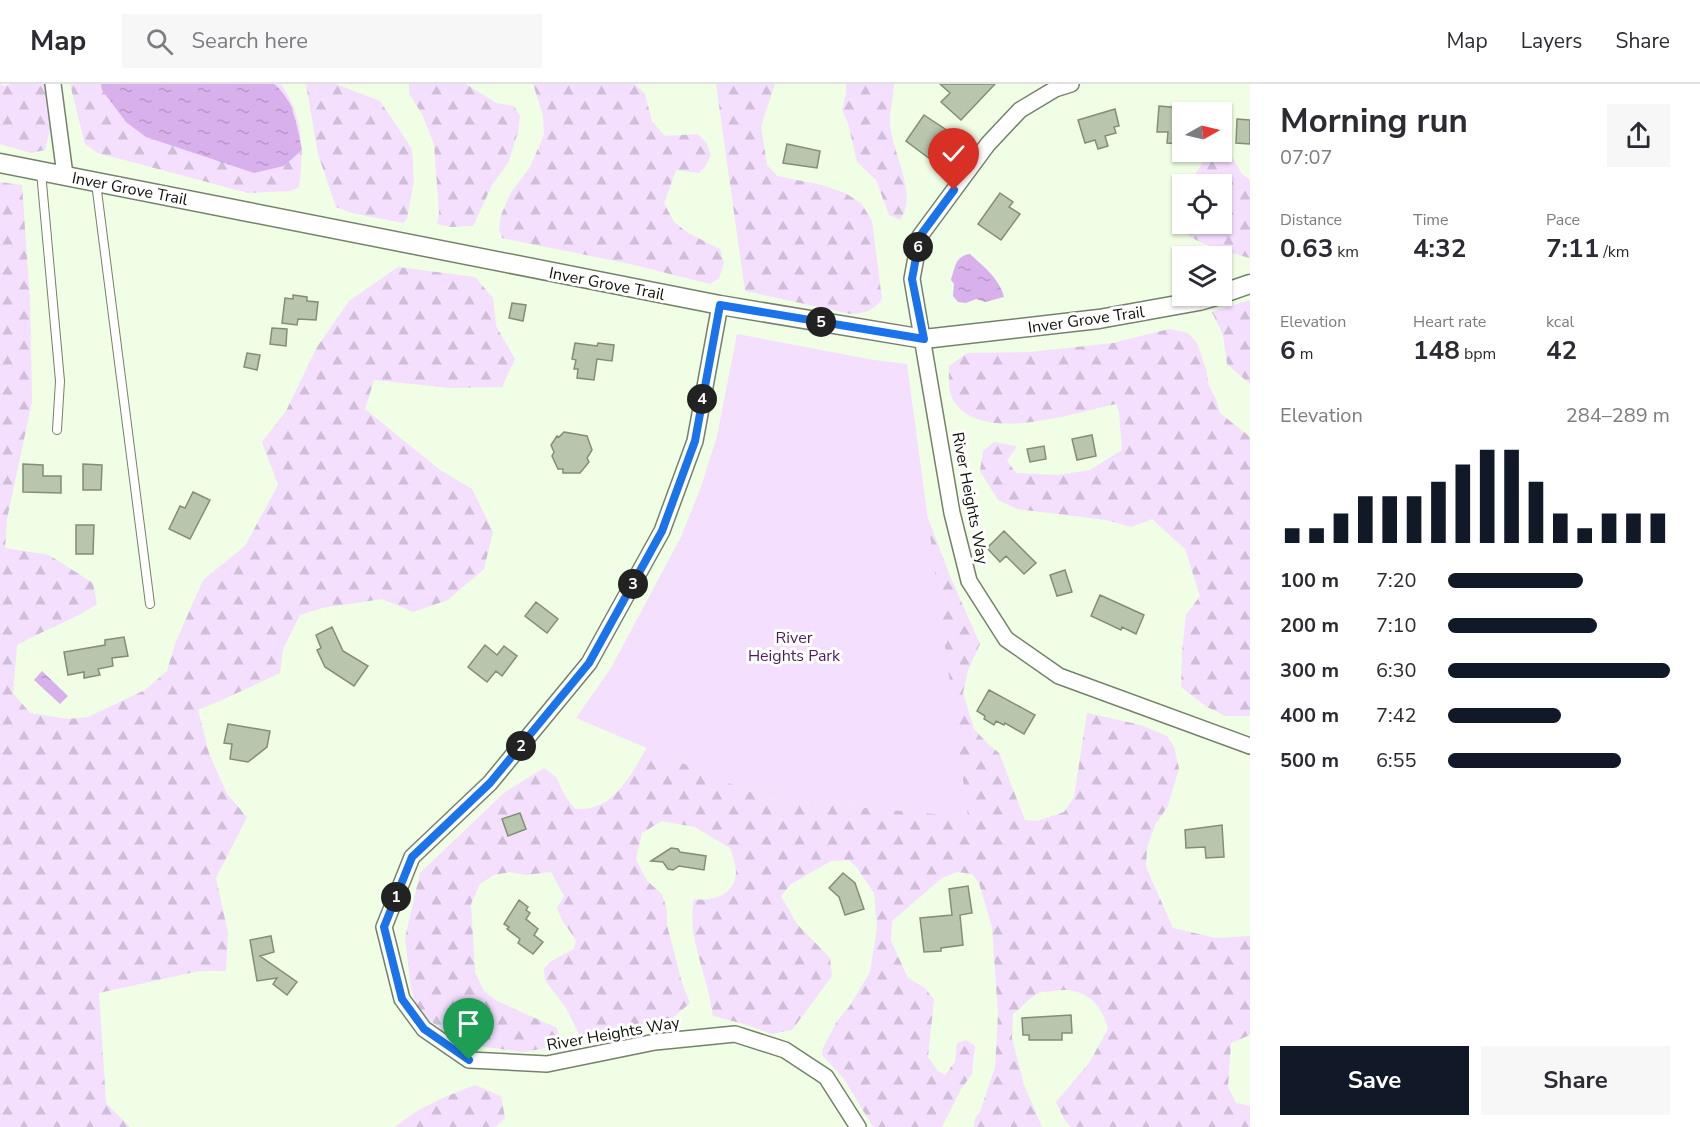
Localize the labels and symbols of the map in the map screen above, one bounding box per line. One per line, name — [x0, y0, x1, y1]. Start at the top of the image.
north arrow — [1172, 102, 1232, 162]
pin — [928, 128, 979, 190]
street label: Inver Grove Trail — [70, 167, 190, 211]
pin: 6 — [903, 232, 933, 262]
street label: Inver Grove Trail — [547, 262, 667, 306]
street label: Inver Grove Trail — [1027, 301, 1146, 339]
pin: 5 — [806, 307, 836, 337]
pin: 4 — [687, 384, 717, 414]
street label: River Heights Way — [946, 430, 994, 567]
pin: 3 — [618, 569, 648, 599]
park label: River Heights Park — [748, 627, 841, 667]
pin: 2 — [506, 731, 536, 761]
pin: 1 — [381, 882, 411, 912]
pin — [443, 998, 494, 1060]
street label: River Heights Way — [545, 1011, 682, 1056]

